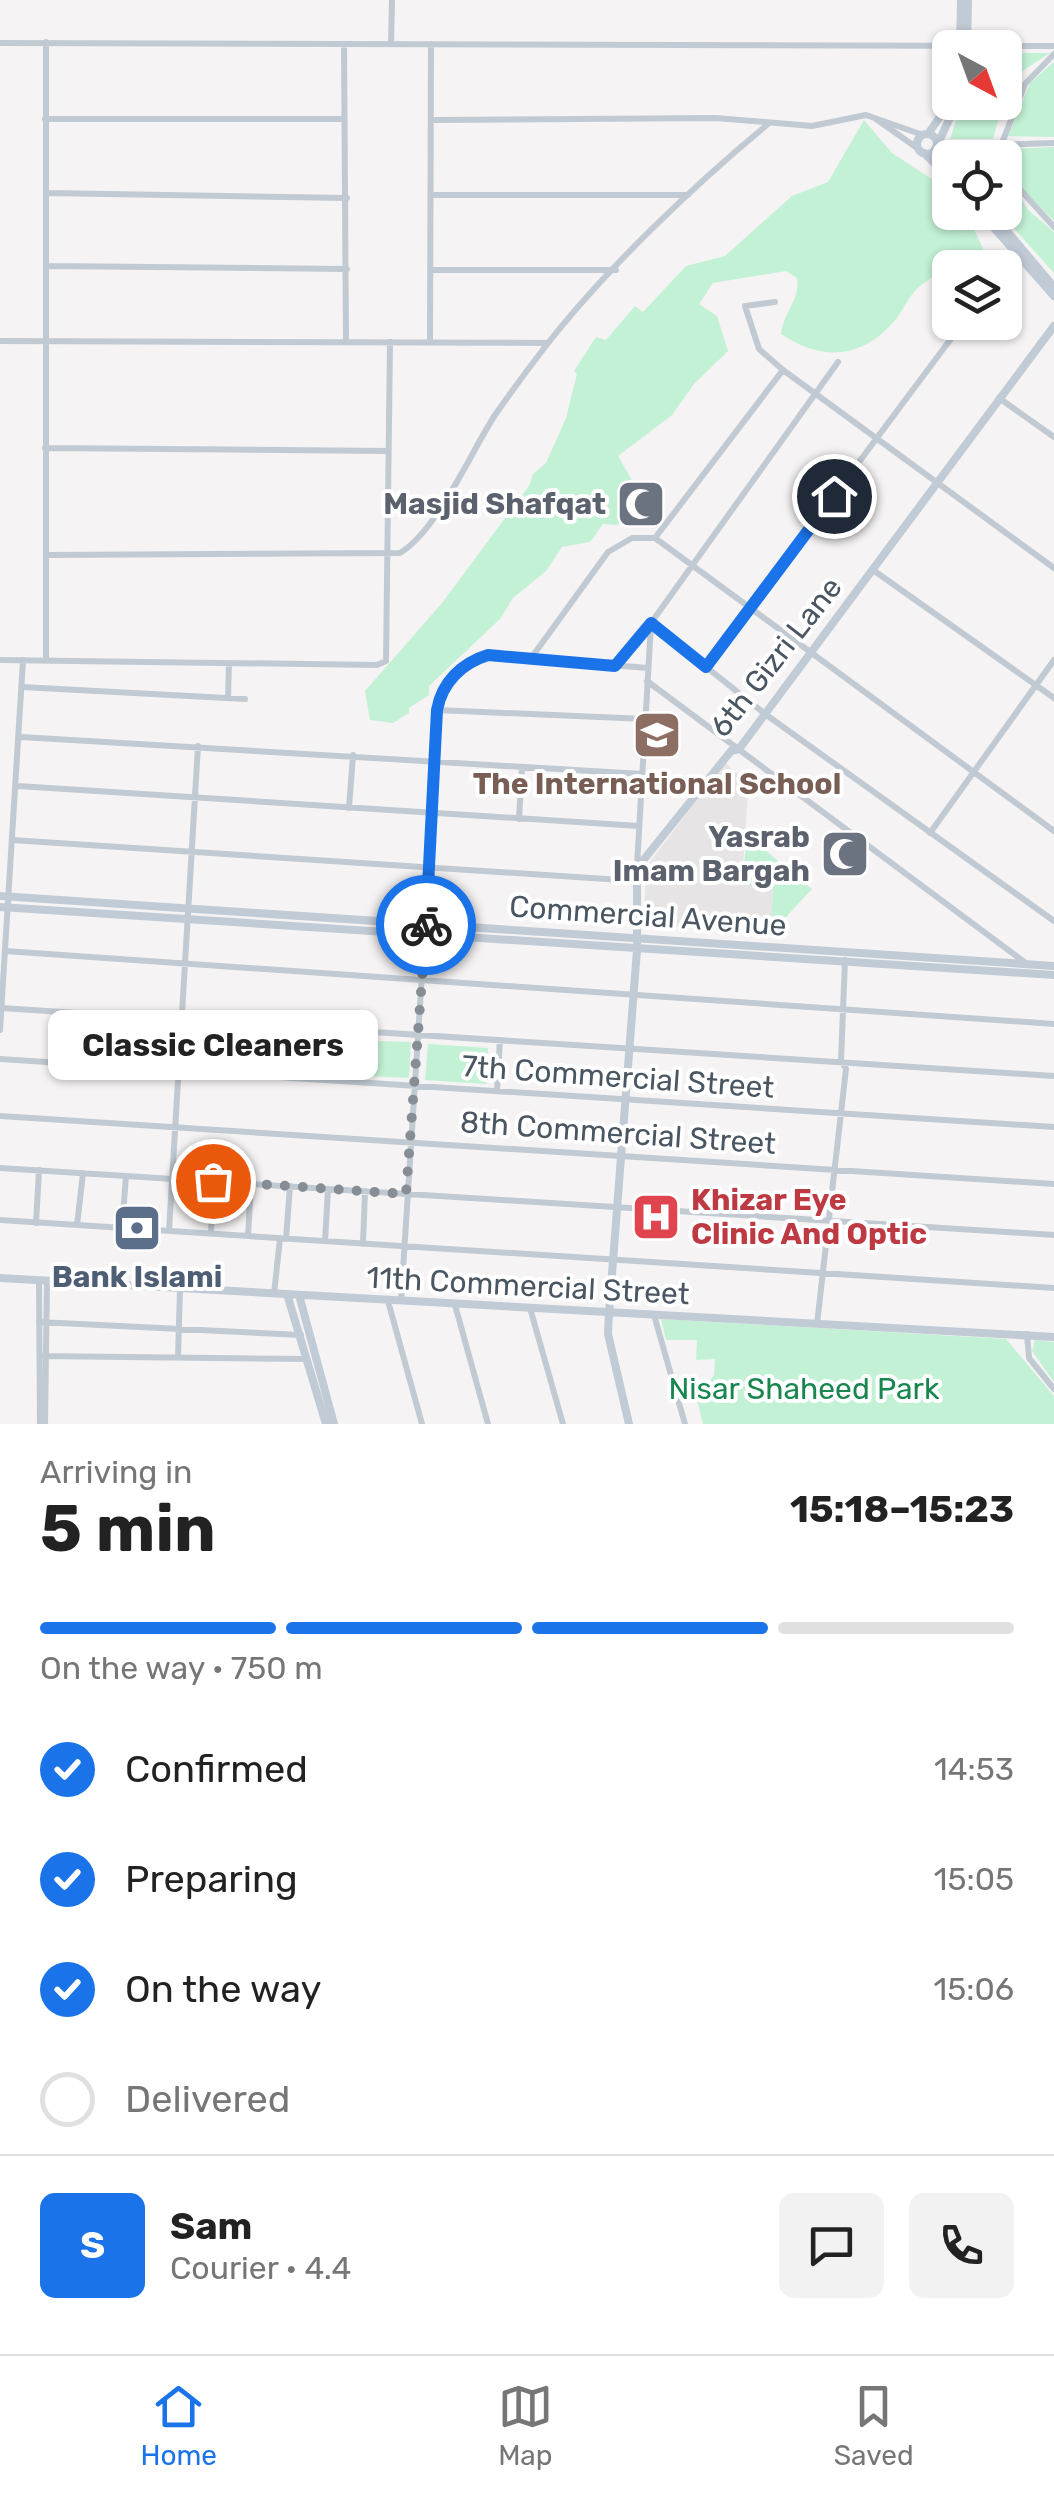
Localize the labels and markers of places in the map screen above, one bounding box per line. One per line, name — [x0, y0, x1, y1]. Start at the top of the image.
pin — [792, 454, 877, 539]
mosque icon: Masjid Shafqat — [615, 478, 667, 530]
place label: Masjid Shafqat — [383, 486, 606, 522]
school or university icon: The International School — [631, 709, 683, 761]
place label: The International School — [473, 766, 841, 802]
place label: Yasrab Imam Bargah — [613, 819, 810, 889]
mosque icon: Yasrab Imam Bargah — [819, 828, 871, 880]
callout: Classic Cleaners — [48, 1011, 378, 1081]
pin — [171, 1139, 256, 1224]
place label: Khizar Eye Clinic And Optic — [691, 1182, 927, 1252]
hospital icon: Khizar Eye Clinic And Optic — [630, 1191, 682, 1243]
bank icon: Bank Islami — [111, 1202, 163, 1254]
place label: Bank Islami — [52, 1259, 222, 1295]

